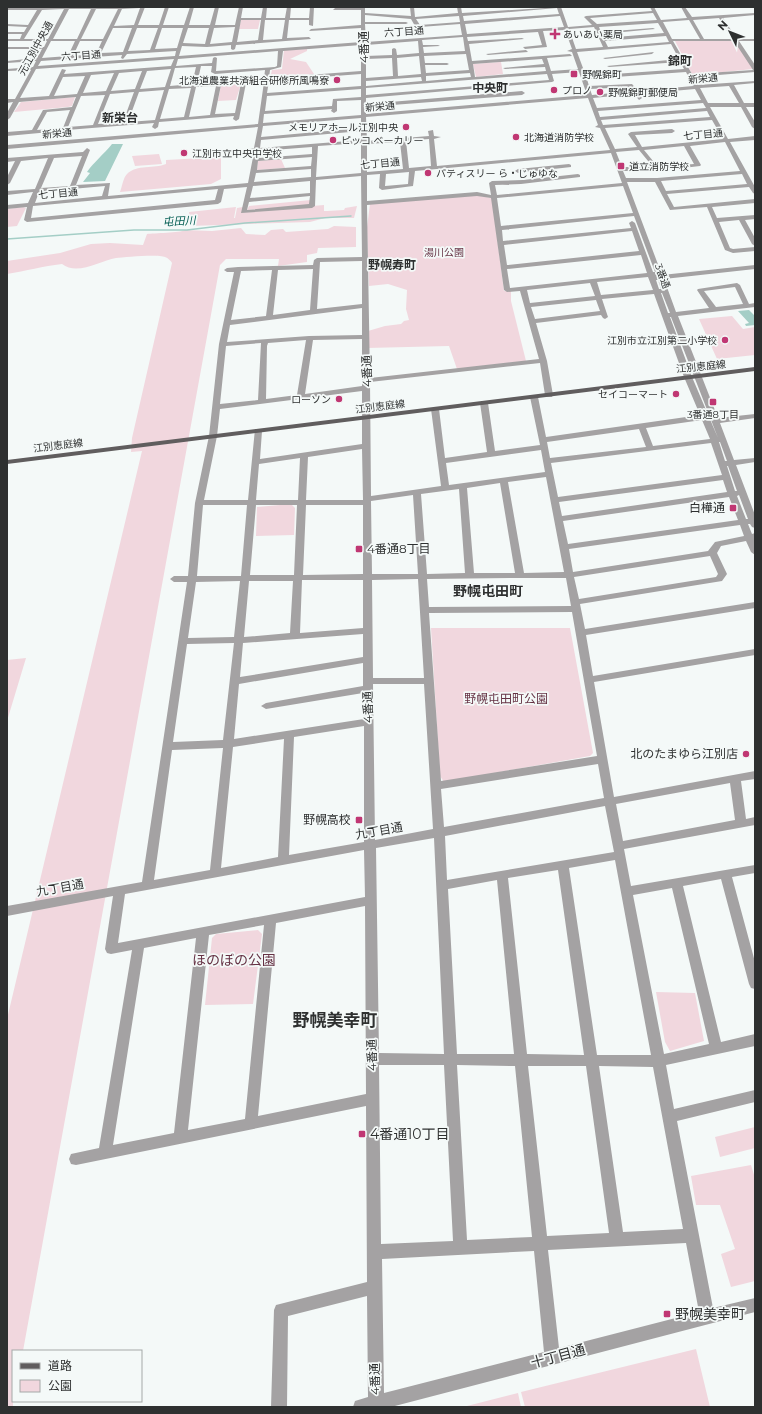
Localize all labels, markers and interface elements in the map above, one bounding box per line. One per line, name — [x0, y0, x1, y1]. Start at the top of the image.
north arrow — [710, 12, 750, 52]
text: N — [715, 17, 731, 33]
street label: 元江別中央通 — [15, 19, 56, 78]
street label: 六丁目通 — [384, 24, 424, 39]
place label: あいあい薬局 — [563, 28, 623, 41]
marker: あいあい薬局 — [550, 29, 560, 39]
street label: 4番通 — [356, 31, 371, 63]
street label: 六丁目通 — [61, 48, 101, 63]
district label: 錦町 — [667, 53, 692, 68]
place label: 野幌錦町 — [582, 68, 622, 81]
marker: 野幌錦町 — [569, 69, 579, 79]
street label: 新栄通 — [688, 71, 719, 86]
place label: 北海道農業共済組合研修所風鳴寮 — [179, 74, 329, 87]
marker: 北海道農業共済組合研修所風鳴寮 — [332, 75, 342, 85]
district label: 中央町 — [472, 80, 508, 95]
place label: プロノ — [562, 84, 592, 97]
marker: プロノ — [549, 85, 559, 95]
place label: 野幌錦町郵便局 — [608, 86, 678, 99]
marker: 野幌錦町郵便局 — [595, 87, 605, 97]
street label: 新栄通 — [365, 99, 396, 114]
district label: 新栄台 — [102, 110, 138, 125]
place label: メモリアホール江別中央 — [288, 121, 399, 134]
marker: メモリアホール江別中央 — [401, 122, 411, 132]
street label: 新栄通 — [42, 126, 73, 141]
street label: 七丁目通 — [683, 126, 724, 143]
place label: 北海道消防学校 — [524, 131, 594, 144]
marker: 北海道消防学校 — [511, 132, 521, 142]
place label: ピッコ ベーカリー — [341, 134, 424, 147]
marker: ピッコ ベーカリー — [328, 135, 338, 145]
place label: 江別市立中央中学校 — [192, 147, 282, 160]
marker: 江別市立中央中学校 — [179, 148, 189, 158]
street label: 七丁目通 — [360, 155, 401, 172]
place label: 道立消防学校 — [629, 160, 689, 173]
marker: 道立消防学校 — [616, 161, 626, 171]
place label: パティスリー ら・じゅゆな — [436, 167, 558, 180]
marker: パティスリー ら・じゅゆな — [423, 168, 433, 178]
street label: 七丁目通 — [38, 185, 79, 202]
water label: 屯田川 — [162, 213, 197, 229]
park label: 湯川公園 — [424, 246, 464, 259]
district label: 野幌寿町 — [368, 257, 416, 272]
street label: 3番通 — [652, 262, 673, 290]
place label: 江別市立江別第二小学校 — [607, 334, 717, 347]
marker: 江別市立江別第二小学校 — [720, 335, 730, 345]
street label: 4番通 — [359, 355, 374, 387]
street label: 江別恵庭線 — [676, 357, 727, 376]
place label: セイコーマート — [598, 388, 668, 401]
marker: セイコーマート — [671, 389, 681, 399]
place label: ローソン — [291, 393, 331, 406]
marker: ローソン — [334, 394, 344, 404]
street label: 江別恵庭線 — [354, 397, 406, 416]
marker: 3番通8丁目 — [708, 397, 718, 407]
place label: 3番通8丁目 — [687, 408, 739, 421]
street label: 江別恵庭線 — [32, 436, 84, 455]
place label: 白樺通 — [689, 500, 725, 515]
marker: 白樺通 — [728, 503, 738, 513]
place label: 4番通8丁目 — [367, 541, 431, 556]
marker: 4番通8丁目 — [354, 544, 364, 554]
district label: 野幌屯田町 — [453, 582, 523, 600]
street label: 4番通 — [360, 691, 375, 723]
park label: 野幌屯田町公園 — [464, 691, 548, 706]
place label: 北のたまゆら江別店 — [630, 746, 738, 761]
marker: 北のたまゆら江別店 — [741, 749, 751, 759]
place label: 野幌高校 — [303, 812, 351, 827]
marker: 野幌高校 — [354, 815, 364, 825]
street label: 九丁目通 — [354, 819, 404, 842]
street label: 九丁目通 — [35, 876, 85, 899]
park label: ほのぼの公園 — [192, 951, 276, 969]
district label: 野幌美幸町 — [293, 1010, 378, 1030]
street label: 4番通 — [364, 1039, 379, 1071]
place label: 4番通10丁目 — [370, 1125, 450, 1143]
marker: 4番通10丁目 — [357, 1129, 367, 1139]
place label: 野幌美幸町 — [675, 1305, 745, 1323]
marker: 野幌美幸町 — [662, 1309, 672, 1319]
street label: 十丁目通 — [529, 1340, 587, 1372]
legend — [12, 1350, 142, 1402]
text: 道路 — [48, 1358, 72, 1373]
street label: 4番通 — [367, 1363, 382, 1395]
text: 公園 — [48, 1378, 72, 1393]

